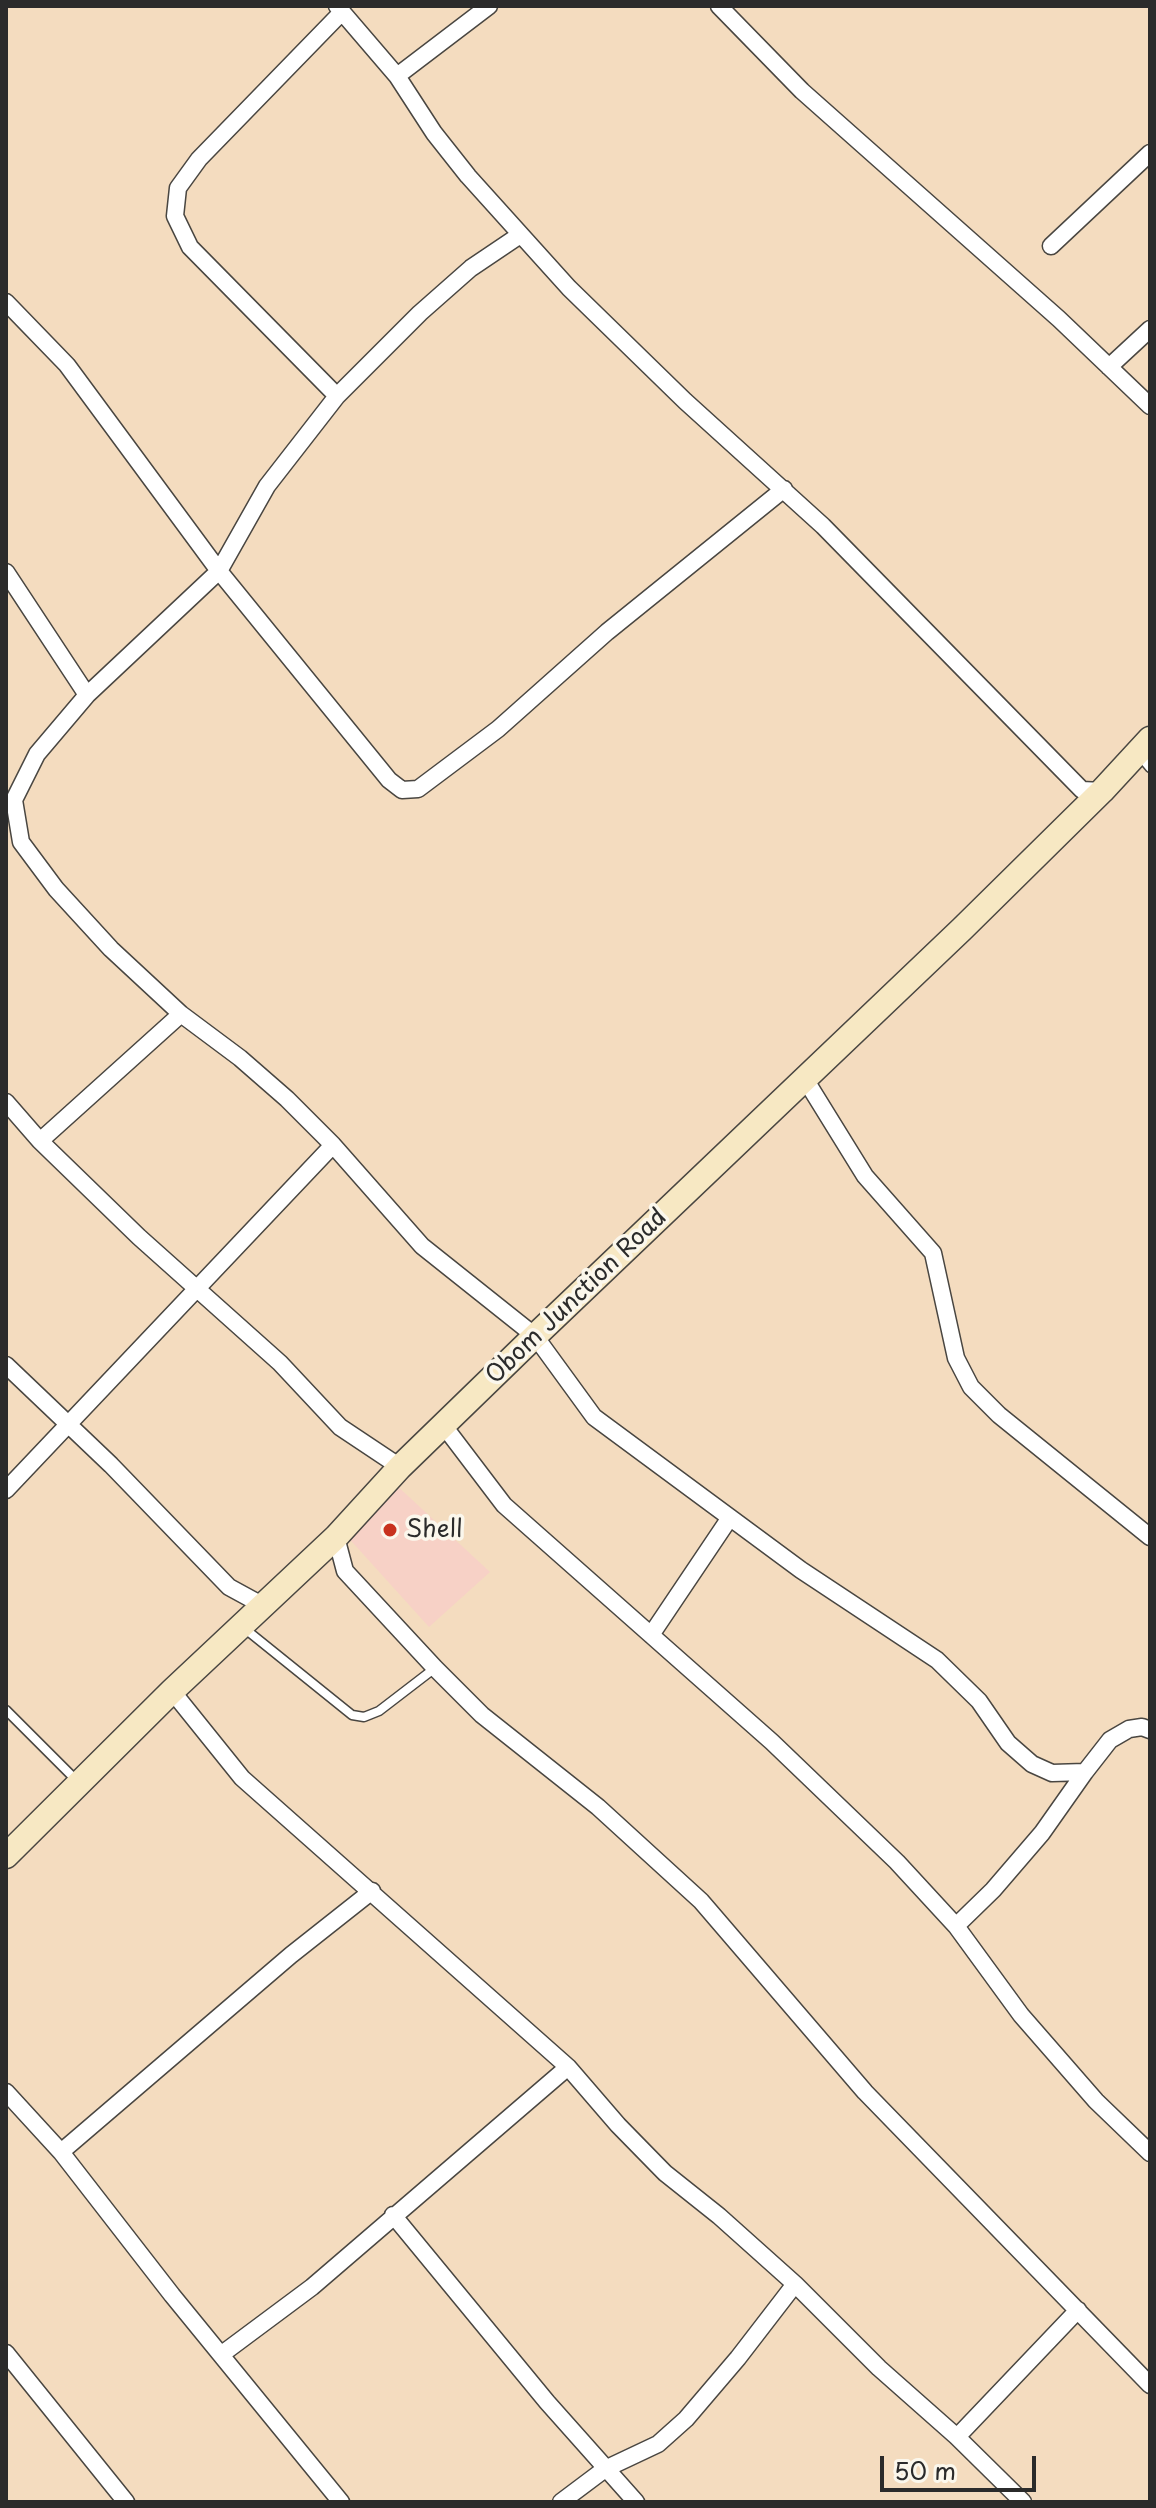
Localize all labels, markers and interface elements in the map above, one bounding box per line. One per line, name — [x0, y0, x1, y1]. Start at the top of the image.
street label: Obom Junction Road — [481, 1203, 673, 1391]
place label: Shell — [406, 1516, 463, 1544]
marker: Shell — [381, 1521, 399, 1539]
scale bar — [884, 2440, 1040, 2490]
text: 50 m — [894, 2452, 956, 2488]

